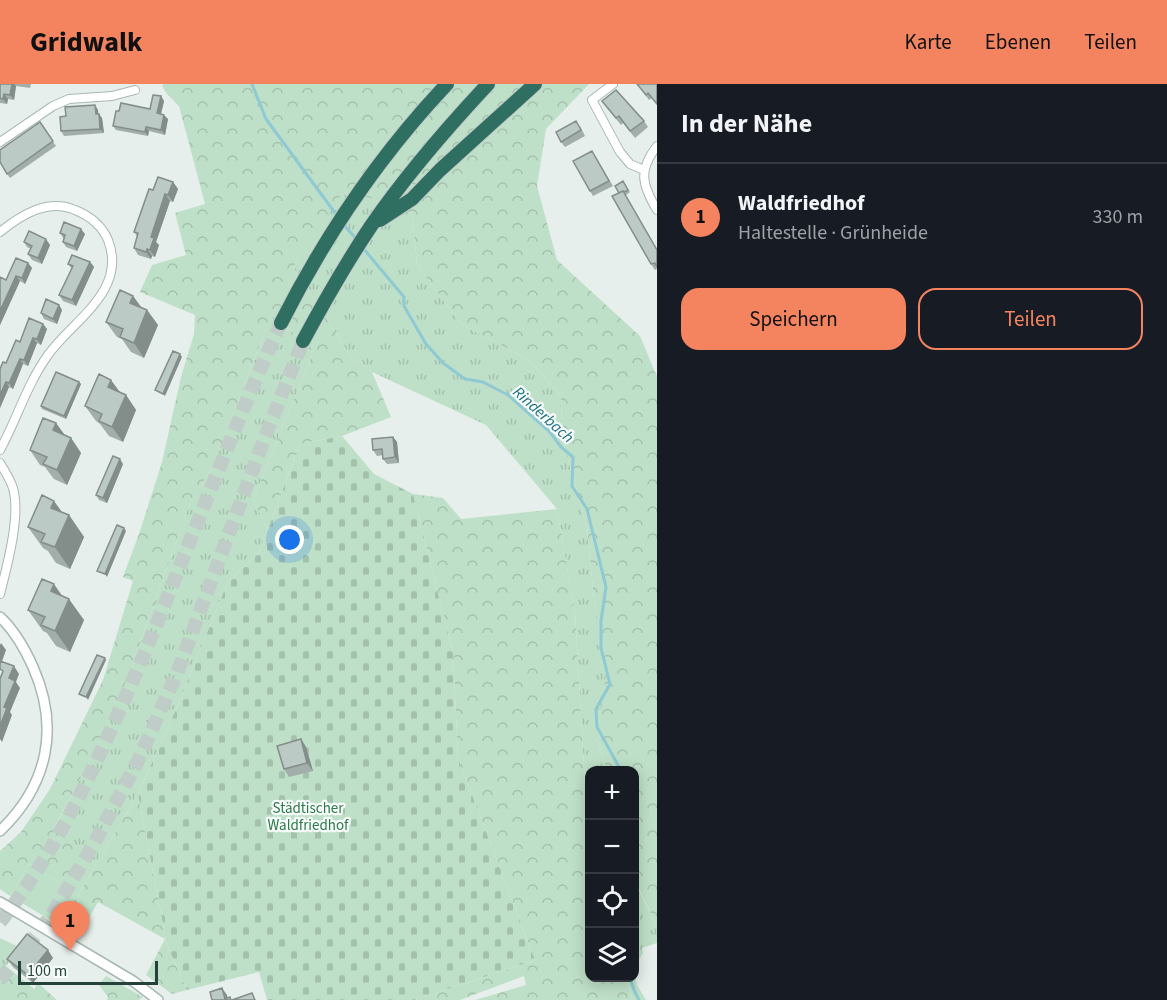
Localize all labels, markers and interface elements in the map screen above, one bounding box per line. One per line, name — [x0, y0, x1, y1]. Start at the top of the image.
text: Gridwalk — [30, 22, 142, 62]
text: Karte — [905, 27, 952, 57]
text: Ebenen — [985, 27, 1051, 57]
text: Teilen — [1084, 27, 1137, 57]
text: In der Nähe — [681, 105, 812, 142]
text: Waldfriedhof — [738, 187, 865, 219]
text: 1 — [695, 203, 706, 231]
text: 330 m — [1093, 203, 1143, 231]
text: Haltestelle · Grünheide — [738, 219, 928, 247]
button: Speichern — [681, 288, 906, 350]
button: Teilen — [918, 288, 1143, 350]
water label: Rinderbach — [508, 381, 579, 448]
your location — [275, 525, 304, 554]
map controls — [585, 766, 639, 982]
button: + — [585, 766, 639, 820]
park label: Städtischer Waldfriedhof — [268, 798, 349, 836]
button: − — [585, 820, 639, 874]
button: locate — [585, 874, 639, 928]
pin: 1 — [50, 902, 90, 951]
button: layers — [585, 928, 639, 982]
scale bar — [18, 958, 158, 986]
text: 100 m — [27, 960, 67, 982]

